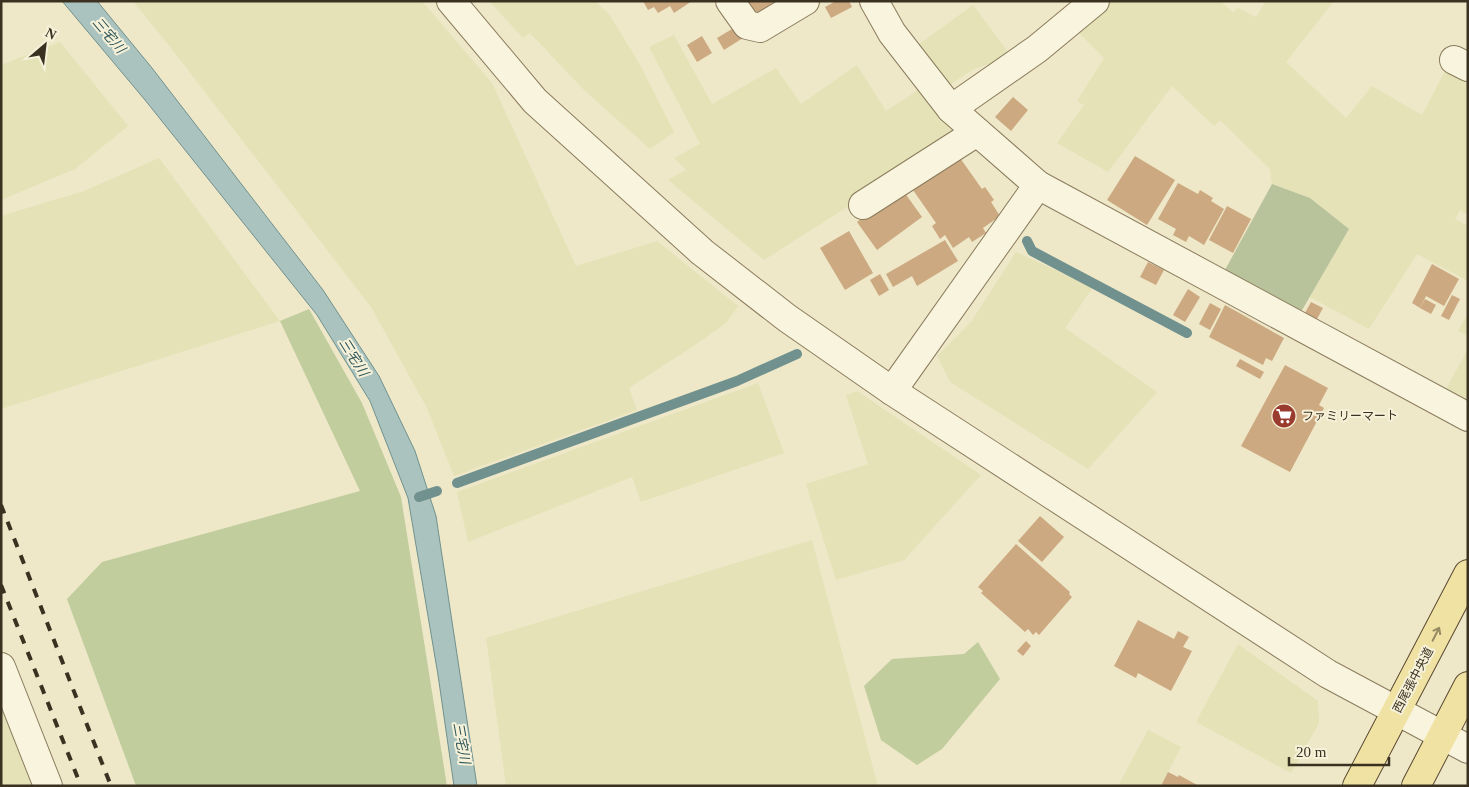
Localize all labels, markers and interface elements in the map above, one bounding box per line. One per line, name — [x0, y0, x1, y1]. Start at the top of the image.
water label: 三宅川 — [89, 14, 129, 58]
north arrow — [20, 20, 70, 70]
text: N — [43, 25, 59, 43]
water label: 三宅川 — [336, 335, 372, 381]
supermarket icon: ファミリーマート — [1271, 403, 1297, 429]
place label: ファミリーマート — [1302, 409, 1398, 423]
one-way arrow — [1432, 627, 1441, 642]
street label: 西尾張中央道 — [1390, 645, 1436, 715]
water label: 三宅川 — [450, 721, 473, 767]
scale bar — [1289, 734, 1389, 766]
text: 20 m — [1296, 744, 1327, 760]

